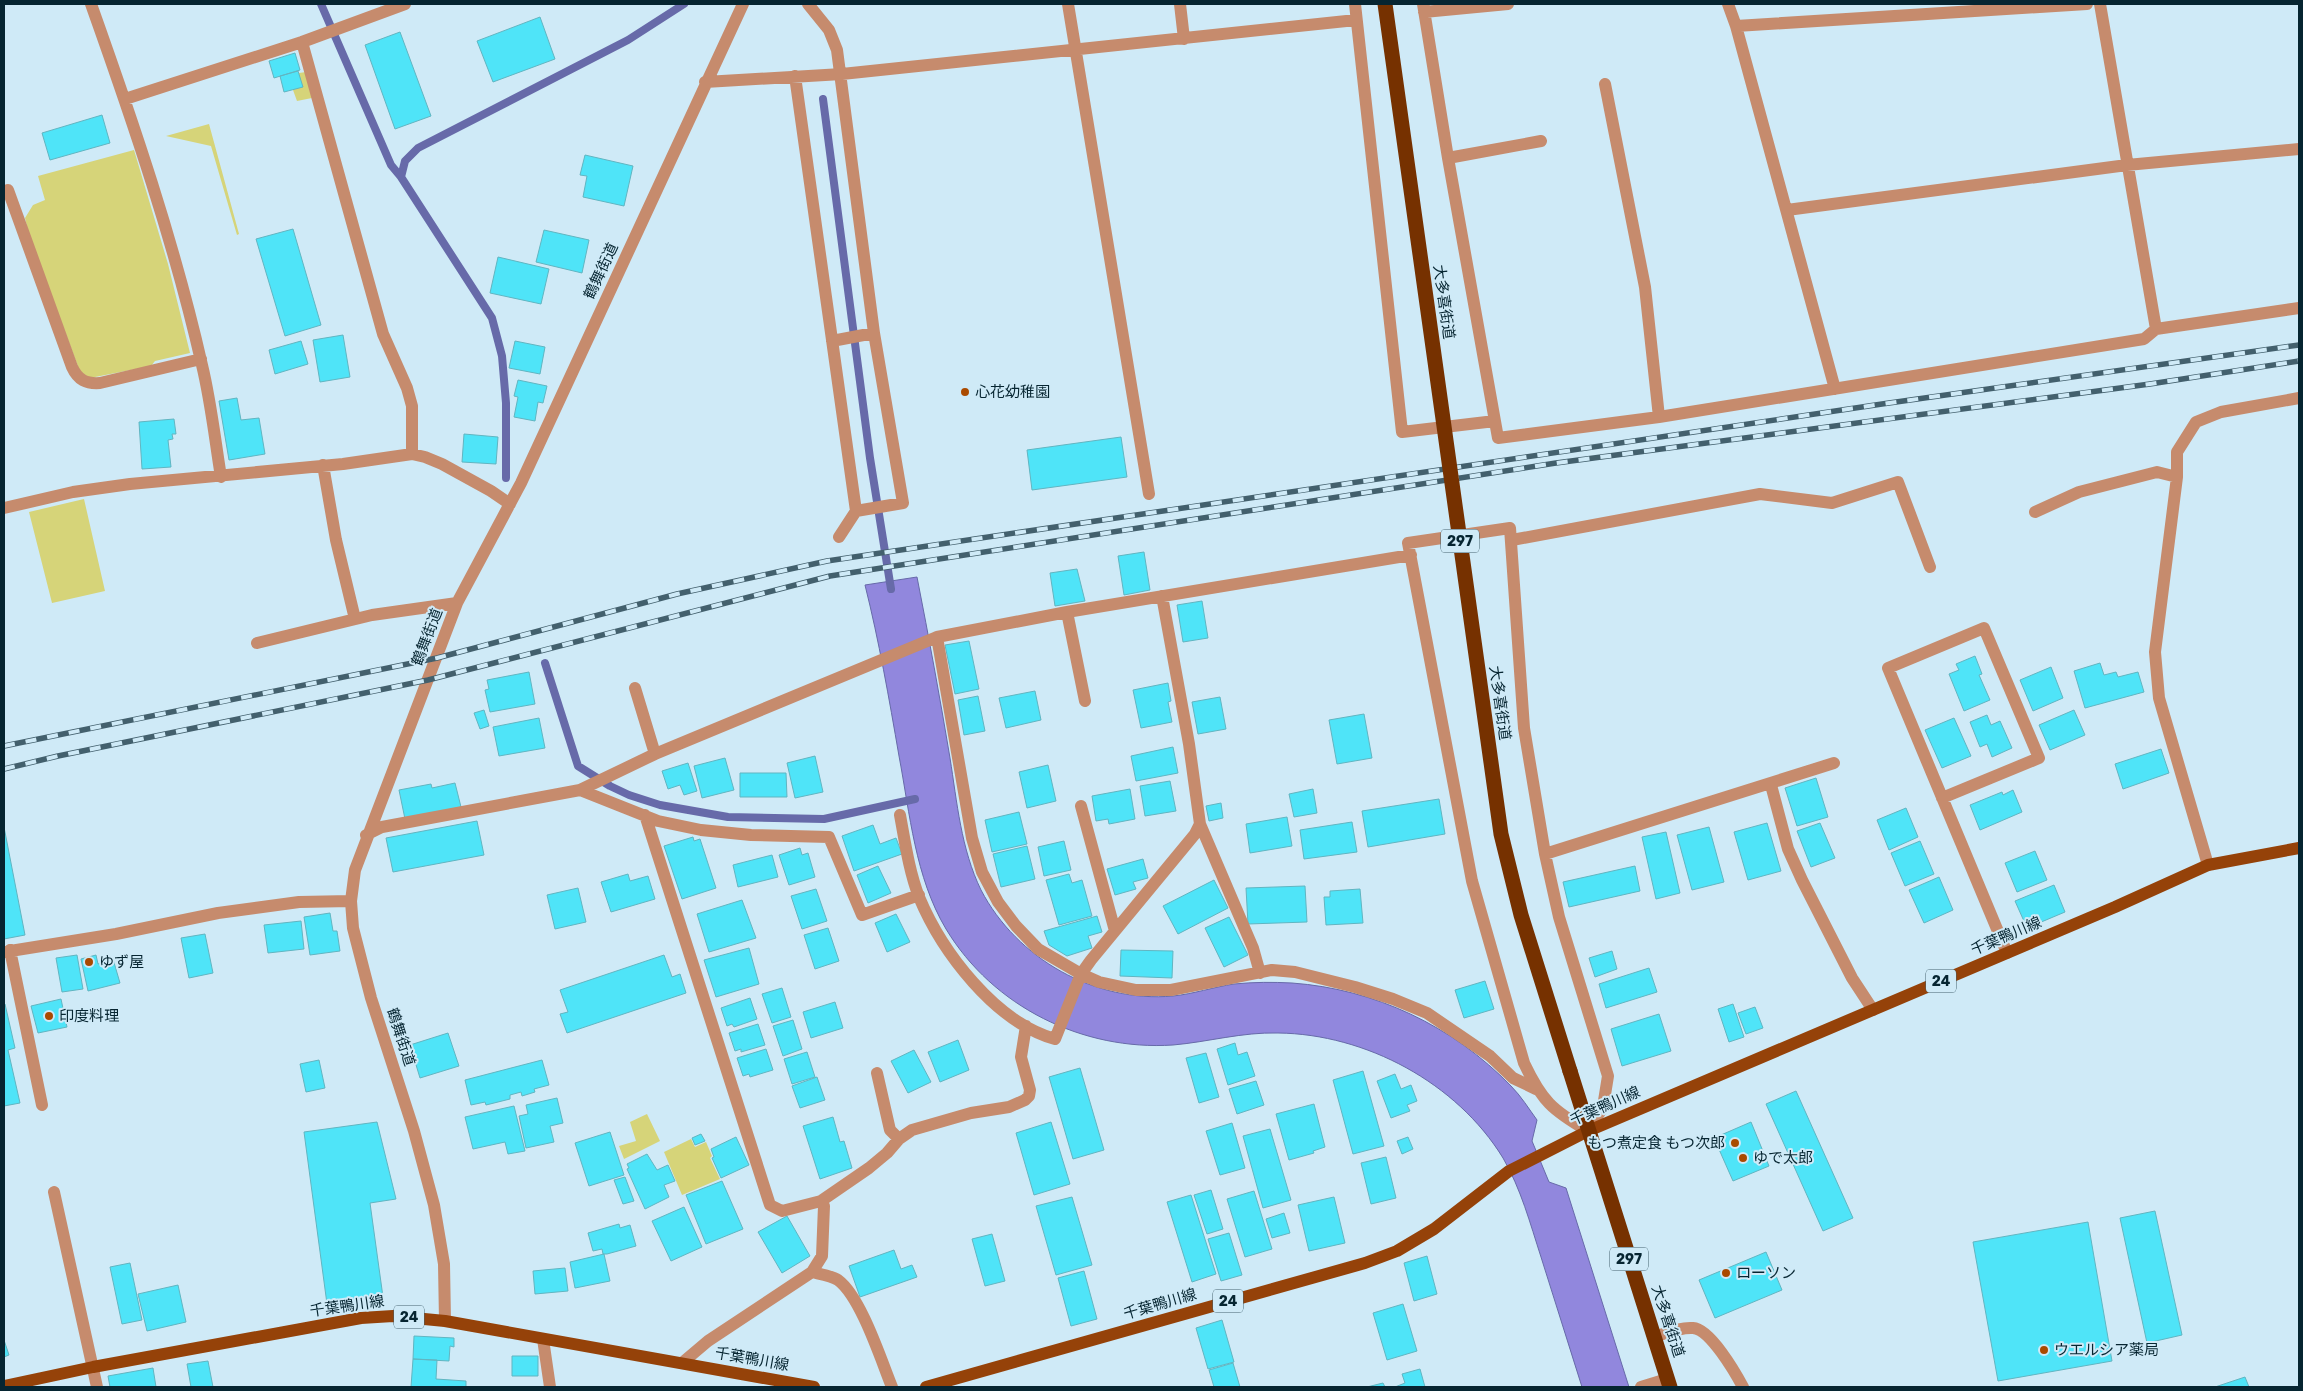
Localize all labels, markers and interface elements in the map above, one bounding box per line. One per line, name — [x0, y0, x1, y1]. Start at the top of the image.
street label: 鶴舞街道 — [580, 240, 622, 302]
street label: 大多喜街道 — [1430, 264, 1458, 340]
place label: 心花幼稚園 — [975, 383, 1050, 401]
marker: 心花幼稚園 — [959, 386, 971, 398]
road number: 297 — [1441, 530, 1479, 552]
street label: 鶴舞街道 — [408, 606, 446, 668]
street label: 大多喜街道 — [1486, 665, 1514, 741]
street label: 千葉鴨川線 — [1968, 913, 2044, 959]
place label: ゆず屋 — [99, 953, 144, 971]
marker: ゆず屋 — [83, 956, 95, 968]
road number: 24 — [1926, 969, 1956, 992]
street label: 鶴舞街道 — [383, 1006, 419, 1068]
place label: 印度料理 — [59, 1007, 119, 1025]
marker: 印度料理 — [43, 1010, 55, 1022]
street label: 千葉鴨川線 — [1567, 1083, 1643, 1129]
place label: もつ煮定食 もつ次郎 — [1588, 1134, 1725, 1152]
marker: もつ煮定食 もつ次郎 — [1729, 1137, 1741, 1149]
place label: ゆで太郎 — [1753, 1149, 1813, 1167]
marker: ゆで太郎 — [1737, 1152, 1749, 1164]
road number: 297 — [1610, 1248, 1648, 1270]
place label: ローソン — [1736, 1264, 1796, 1282]
marker: ローソン — [1720, 1267, 1732, 1279]
street label: 大多喜街道 — [1648, 1283, 1688, 1359]
street label: 千葉鴨川線 — [1121, 1285, 1199, 1323]
road number: 24 — [1213, 1290, 1243, 1312]
street label: 千葉鴨川線 — [309, 1292, 385, 1320]
road number: 24 — [394, 1305, 424, 1328]
place label: ウエルシア薬局 — [2054, 1341, 2159, 1359]
street label: 千葉鴨川線 — [713, 1344, 791, 1374]
marker: ウエルシア薬局 — [2038, 1344, 2050, 1356]

